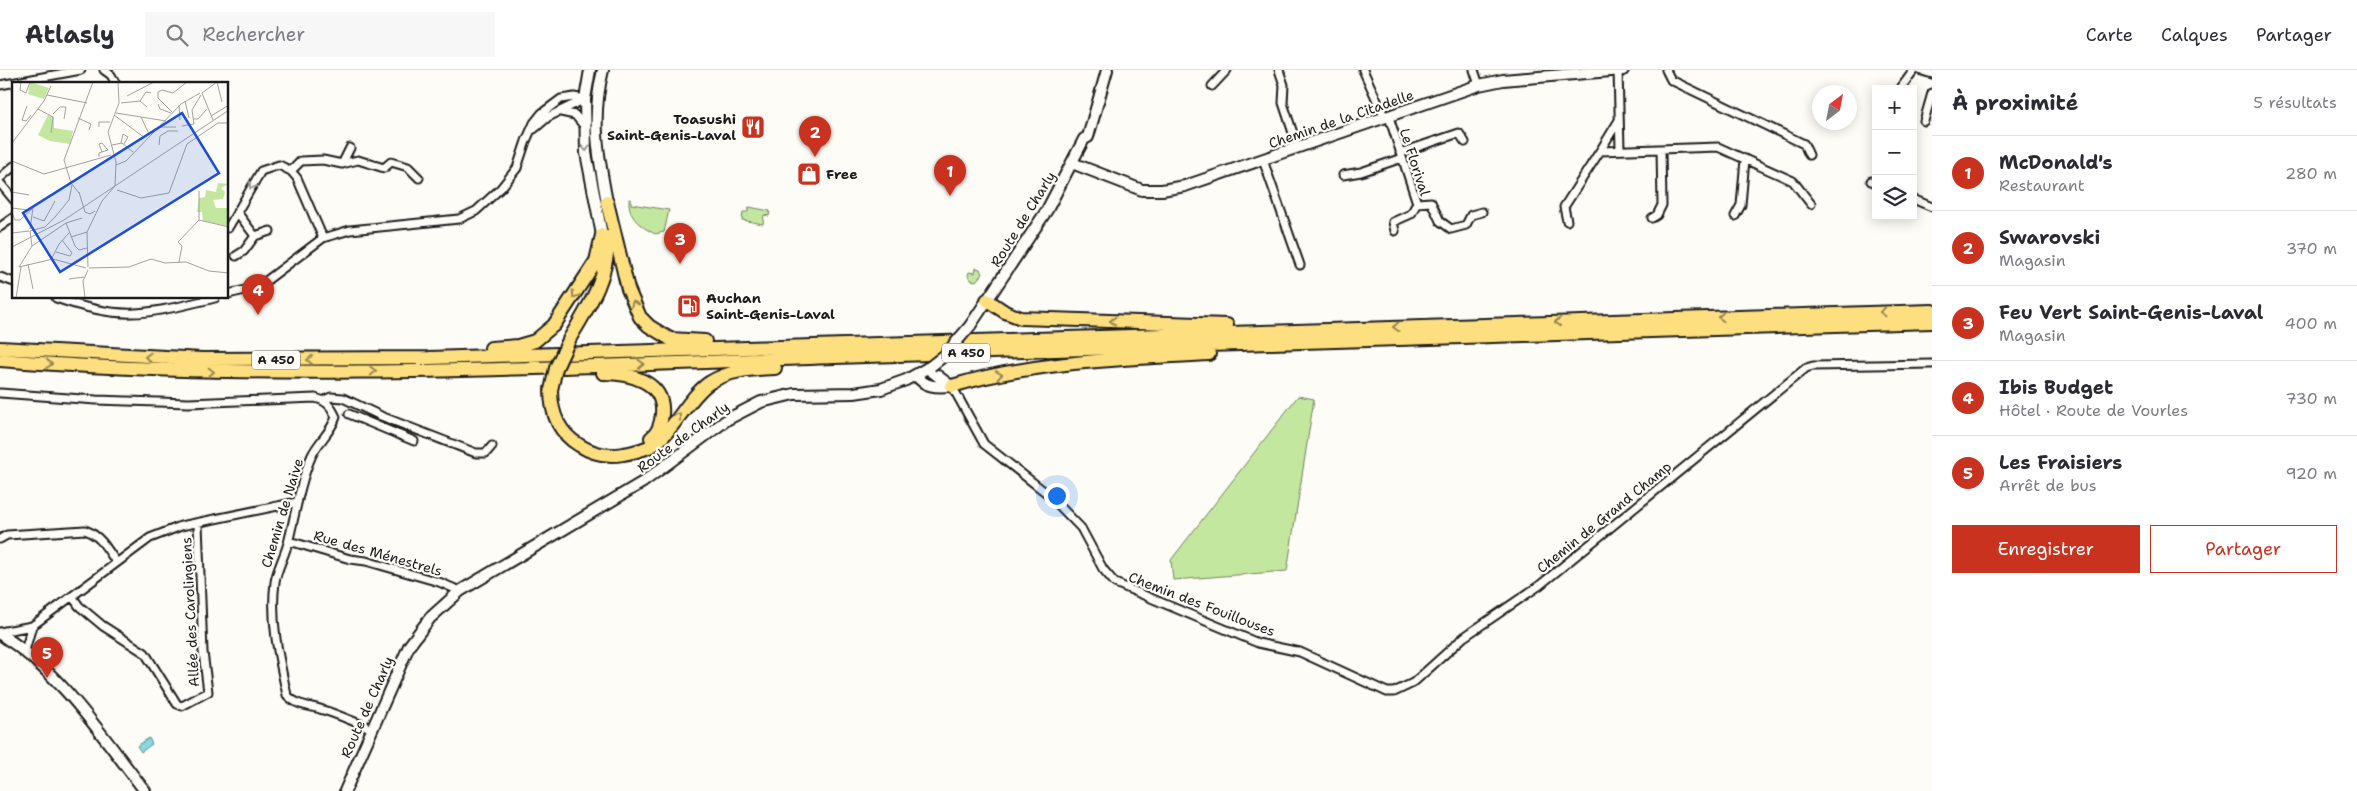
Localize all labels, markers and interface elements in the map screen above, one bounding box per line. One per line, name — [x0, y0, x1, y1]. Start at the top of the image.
search box — [145, 12, 495, 57]
text: Atlasly — [25, 19, 115, 51]
icon: search — [163, 21, 191, 49]
text: Rechercher — [203, 22, 305, 47]
text: Carte — [2086, 23, 2133, 47]
text: Calques — [2161, 23, 2228, 47]
text: Partager — [2256, 23, 2332, 47]
inset map — [12, 82, 229, 299]
north arrow — [1812, 85, 1857, 130]
map controls — [1872, 85, 1917, 220]
button: + — [1872, 85, 1917, 130]
street label: Chemin de la Citadelle — [1266, 86, 1416, 152]
text: À proximité — [1952, 89, 2078, 117]
text: 5 résultats — [2253, 92, 2337, 113]
place label: Toasushi Saint-Genis-Laval — [607, 110, 736, 144]
restaurant icon: Toasushi Saint-Genis-Laval — [740, 114, 766, 140]
pin: 2 — [799, 116, 831, 157]
street label: Le Florival — [1396, 126, 1435, 199]
button: − — [1872, 130, 1917, 175]
one-way arrow — [580, 144, 591, 152]
text: McDonald's — [1999, 150, 2112, 175]
pin: 1 — [934, 155, 966, 196]
shop icon: Free — [796, 161, 822, 187]
text: 1 — [1964, 163, 1972, 184]
text: 280 m — [2285, 163, 2337, 184]
place label: Free — [826, 165, 858, 183]
street label: Route de Charly — [986, 168, 1060, 270]
button: layers — [1872, 175, 1917, 220]
text: Restaurant — [1999, 175, 2085, 196]
one-way arrow — [249, 180, 259, 189]
pin: 3 — [664, 223, 696, 264]
text: Swarovski — [1999, 225, 2100, 250]
text: 2 — [1962, 238, 1974, 259]
text: 370 m — [2286, 238, 2337, 259]
text: Magasin — [1999, 250, 2065, 271]
pin: 4 — [242, 274, 274, 315]
one-way arrow — [572, 289, 581, 299]
place label: Auchan Saint-Genis-Laval — [706, 289, 835, 323]
fuel station icon: Auchan Saint-Genis-Laval — [676, 293, 702, 319]
one-way arrow — [629, 300, 640, 309]
text: Feu Vert Saint-Genis-Laval — [1999, 300, 2263, 325]
one-way arrow — [1879, 307, 1887, 317]
one-way arrow — [1717, 312, 1724, 322]
text: 3 — [1962, 313, 1974, 334]
text: 400 m — [2284, 313, 2337, 334]
one-way arrow — [1109, 315, 1117, 326]
one-way arrow — [1554, 317, 1562, 328]
one-way arrow — [1392, 322, 1400, 333]
text: Magasin — [1999, 325, 2065, 346]
road number: A 450 — [942, 344, 990, 362]
road number: A 450 — [252, 350, 300, 370]
one-way arrow — [144, 352, 152, 363]
one-way arrow — [306, 355, 314, 365]
one-way arrow — [45, 358, 53, 369]
one-way arrow — [637, 359, 645, 370]
one-way arrow — [207, 366, 215, 377]
one-way arrow — [370, 366, 378, 377]
one-way arrow — [994, 370, 1003, 380]
text: Ibis Budget — [1999, 375, 2113, 400]
text: 4 — [1962, 388, 1974, 409]
text: 730 m — [2286, 388, 2337, 409]
street label: Route de Charly — [634, 398, 732, 476]
text: Hôtel · Route de Vourles — [1999, 400, 2188, 421]
one-way arrow — [673, 413, 682, 422]
text: Les Fraisiers — [1999, 450, 2122, 475]
street label: Chemin de Naive — [257, 456, 307, 570]
street label: Chemin de Grand Champ — [1533, 457, 1675, 577]
text: 5 — [1963, 463, 1973, 484]
text: 920 m — [2285, 463, 2337, 484]
text: Arrêt de bus — [1999, 475, 2097, 496]
your location — [1044, 483, 1070, 509]
button: Enregistrer — [1952, 525, 2140, 573]
button: Partager — [2150, 525, 2337, 573]
street label: Rue des Ménestrels — [312, 526, 444, 580]
street label: Allée des Carolingiens — [177, 537, 203, 687]
street label: Chemin des Fouillouses — [1126, 568, 1278, 640]
pin: 5 — [31, 637, 63, 678]
street label: Route de Charly — [337, 653, 397, 761]

